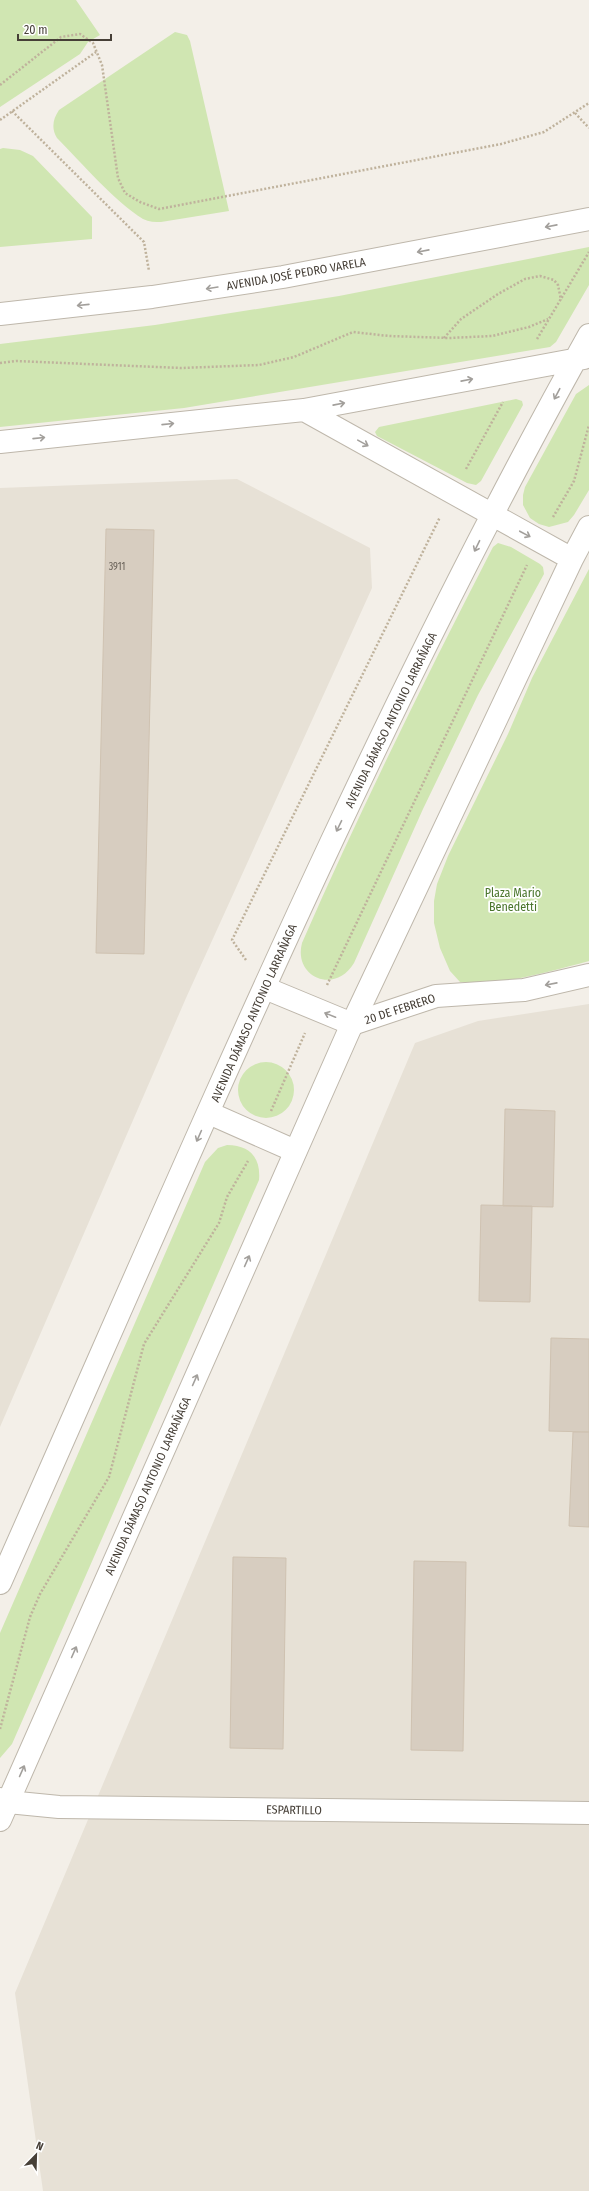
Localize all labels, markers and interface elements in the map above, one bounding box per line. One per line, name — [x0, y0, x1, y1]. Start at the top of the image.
scale bar — [18, 16, 111, 42]
text: 20 m — [24, 23, 48, 37]
one-way arrow — [545, 223, 558, 231]
one-way arrow — [417, 247, 430, 255]
street label: AVENIDA JOSÉ PEDRO VARELA — [225, 254, 367, 293]
one-way arrow — [206, 284, 219, 292]
one-way arrow — [77, 301, 90, 309]
one-way arrow — [460, 376, 473, 384]
one-way arrow — [553, 388, 560, 400]
one-way arrow — [332, 400, 345, 408]
one-way arrow — [161, 421, 174, 428]
one-way arrow — [32, 434, 45, 442]
one-way arrow — [357, 440, 369, 448]
one-way arrow — [519, 531, 531, 538]
one-way arrow — [473, 540, 480, 552]
house number: 3911 — [109, 561, 125, 573]
street label: AVENIDA DÁMASO ANTONIO LARRAÑAGA — [341, 629, 440, 810]
one-way arrow — [335, 820, 342, 832]
park label: Plaza Mario Benedetti — [485, 886, 541, 914]
street label: AVENIDA DÁMASO ANTONIO LARRAÑAGA — [207, 921, 300, 1104]
one-way arrow — [545, 981, 558, 989]
street label: 20 DE FEBRERO — [363, 991, 437, 1027]
one-way arrow — [325, 1011, 337, 1019]
one-way arrow — [195, 1130, 202, 1142]
one-way arrow — [244, 1255, 251, 1267]
one-way arrow — [191, 1374, 199, 1386]
street label: AVENIDA DÁMASO ANTONIO LARRAÑAGA — [101, 1394, 194, 1577]
one-way arrow — [71, 1647, 78, 1659]
one-way arrow — [19, 1766, 26, 1778]
street label: ESPARTILLO — [266, 1803, 322, 1817]
north arrow — [16, 2135, 56, 2175]
text: N — [34, 2139, 45, 2154]

